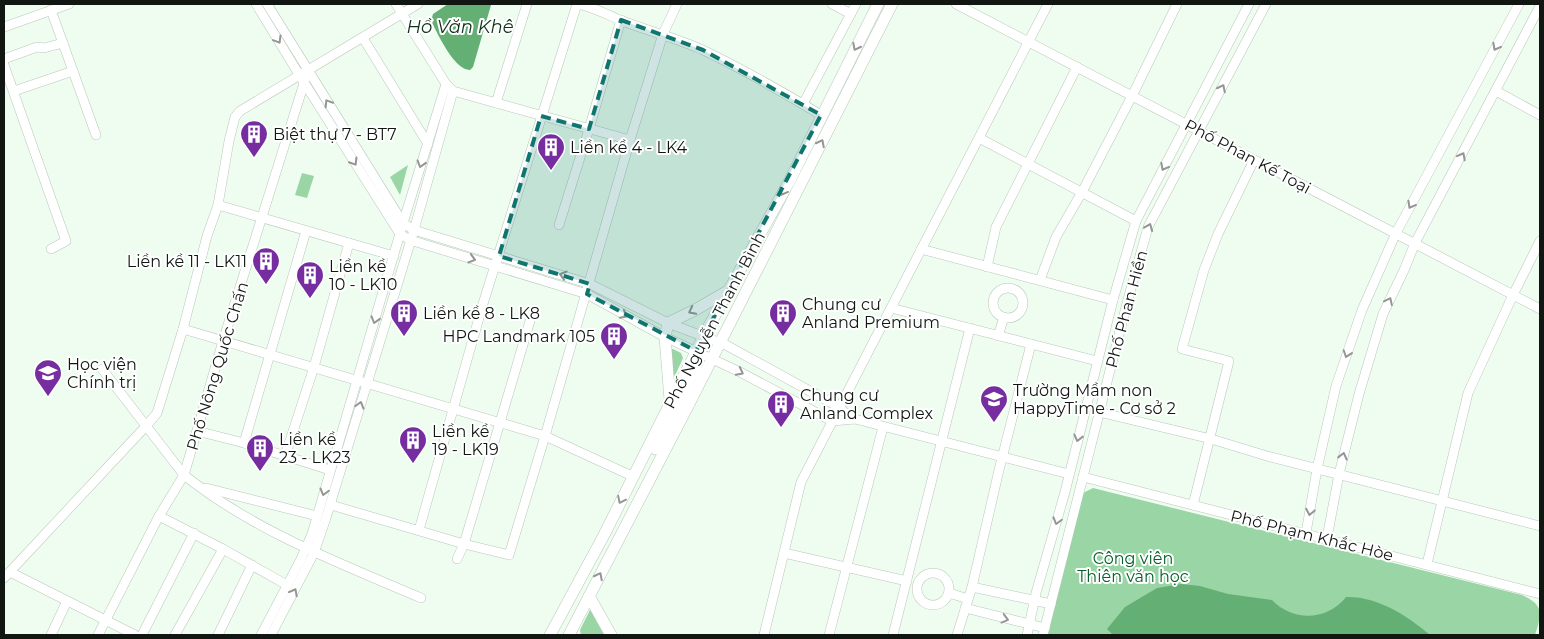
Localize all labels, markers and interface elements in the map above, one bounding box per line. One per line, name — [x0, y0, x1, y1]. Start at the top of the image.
water label: Hồ Văn Khê — [406, 16, 514, 38]
one-way arrow — [272, 34, 282, 43]
one-way arrow — [852, 42, 862, 51]
one-way arrow — [1493, 42, 1503, 51]
one-way arrow — [1216, 84, 1226, 93]
one-way arrow — [324, 100, 334, 109]
street label: Phố Phan Kế Toại — [1181, 115, 1314, 198]
building icon: Biệt thự 7 - BT7 — [239, 119, 269, 158]
place label: Biệt thự 7 - BT7 — [273, 125, 397, 144]
building icon: Liền kề 4 - LK4 — [536, 132, 566, 171]
place label: Liền kề 4 - LK4 — [570, 138, 688, 157]
one-way arrow — [815, 139, 825, 148]
one-way arrow — [1456, 152, 1466, 161]
one-way arrow — [348, 156, 357, 165]
one-way arrow — [417, 160, 427, 168]
one-way arrow — [1160, 162, 1170, 171]
one-way arrow — [779, 187, 789, 196]
one-way arrow — [1407, 200, 1417, 209]
one-way arrow — [1143, 223, 1153, 232]
street label: Phố Nguyễn Thanh Bình — [660, 229, 769, 412]
building icon: Liền kề 11 - LK11 — [251, 246, 281, 285]
street label: Phố Phan Hiền — [1102, 248, 1151, 370]
place label: Liền kề 11 - LK11 — [127, 252, 247, 271]
one-way arrow — [467, 254, 476, 264]
place label: Liền kề 10 - LK10 — [329, 257, 397, 294]
building icon: Liền kề 10 - LK10 — [295, 260, 325, 299]
one-way arrow — [559, 271, 567, 281]
street label: Phố Nông Quốc Chấn — [183, 280, 252, 453]
place label: Chung cư Anland Premium — [802, 295, 940, 332]
one-way arrow — [1383, 297, 1393, 306]
building icon: Liền kề 8 - LK8 — [389, 298, 419, 337]
building icon: Chung cư Anland Premium — [768, 298, 798, 337]
place label: Liền kề 8 - LK8 — [423, 304, 540, 323]
one-way arrow — [689, 305, 698, 315]
one-way arrow — [619, 308, 628, 318]
one-way arrow — [370, 315, 380, 323]
building icon: HPC Landmark 105 — [599, 321, 629, 360]
place label: HPC Landmark 105 — [443, 327, 595, 346]
one-way arrow — [1343, 350, 1353, 358]
place label: Học viện Chính trị — [67, 355, 137, 392]
school or university icon: Học viện Chính trị — [33, 358, 63, 397]
one-way arrow — [735, 366, 744, 376]
place label: Trường Mầm non HappyTime - Cơ sở 2 — [1013, 381, 1176, 418]
school or university icon: Trường Mầm non HappyTime - Cơ sở 2 — [979, 384, 1009, 423]
place label: Chung cư Anland Complex — [800, 386, 933, 423]
building icon: Chung cư Anland Complex — [766, 389, 796, 428]
one-way arrow — [355, 401, 365, 409]
place label: Liền kề 19 - LK19 — [432, 422, 499, 459]
building icon: Liền kề 19 - LK19 — [398, 425, 428, 464]
place label: Liền kề 23 - LK23 — [279, 430, 351, 467]
building icon: Liền kề 23 - LK23 — [245, 433, 275, 472]
one-way arrow — [1074, 433, 1084, 441]
one-way arrow — [1337, 452, 1348, 461]
one-way arrow — [319, 488, 329, 496]
one-way arrow — [617, 495, 627, 504]
street label: Phố Phạm Khắc Hòe — [1229, 506, 1395, 565]
one-way arrow — [1305, 508, 1315, 517]
one-way arrow — [1052, 516, 1062, 525]
park label: Công viên Thiên văn học — [1077, 549, 1189, 586]
one-way arrow — [593, 573, 603, 582]
one-way arrow — [288, 588, 298, 597]
one-way arrow — [1000, 613, 1009, 623]

